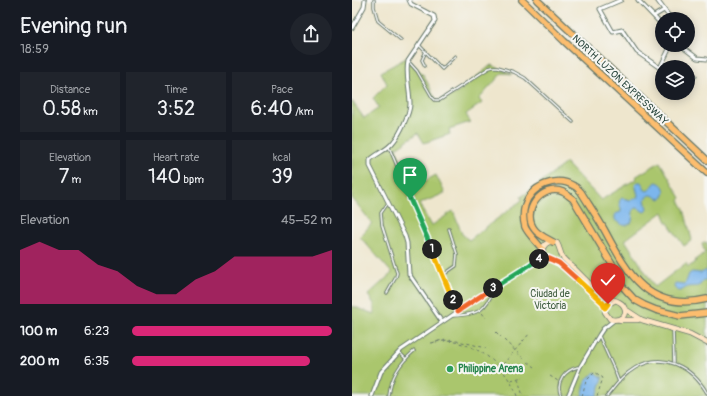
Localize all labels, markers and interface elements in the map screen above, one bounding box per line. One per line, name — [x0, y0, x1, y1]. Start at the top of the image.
text: Evening run — [20, 12, 128, 40]
map controls — [655, 12, 695, 100]
button: locate — [655, 12, 695, 52]
button: share — [290, 13, 332, 55]
street label: NORTH LUZON EXPRESSWAY — [570, 32, 671, 128]
text: 18:59 — [20, 41, 49, 57]
button: layers — [655, 60, 695, 100]
text: Distance — [50, 83, 90, 96]
text: Time — [165, 83, 188, 96]
text: Pace — [271, 83, 293, 96]
text: 0.58 — [42, 96, 81, 121]
text: 3:52 — [157, 96, 195, 121]
text: 6:40 — [251, 96, 293, 121]
text: km — [81, 105, 98, 118]
text: /km — [293, 105, 313, 118]
text: Elevation — [49, 151, 91, 164]
text: Heart rate — [153, 151, 199, 164]
text: kcal — [273, 151, 291, 164]
pin — [393, 158, 427, 199]
text: 7 — [59, 164, 69, 189]
text: 140 — [148, 164, 181, 189]
text: 39 — [271, 164, 293, 189]
icon: arrive — [399, 164, 421, 186]
text: m — [69, 173, 81, 186]
text: bpm — [181, 173, 204, 186]
text: Elevation — [20, 212, 70, 228]
text: 45–52 m — [281, 212, 332, 228]
pin: 1 — [422, 239, 442, 259]
text: 1 — [430, 242, 434, 255]
pin: 4 — [529, 249, 549, 269]
text: 4 — [536, 252, 542, 265]
pin — [591, 263, 625, 304]
icon: check — [597, 269, 619, 291]
pin: 3 — [483, 278, 503, 298]
text: 3 — [490, 281, 496, 294]
park label: Ciudad de Victoria — [530, 288, 570, 312]
pin: 2 — [443, 290, 463, 310]
text: 2 — [450, 293, 456, 306]
text: 100 m — [20, 323, 57, 339]
text: 6:23 — [84, 323, 109, 339]
text: 200 m — [20, 353, 59, 369]
text: 6:35 — [84, 353, 109, 369]
place label: Philippine Arena — [458, 363, 523, 375]
marker: Philippine Arena — [445, 364, 455, 374]

